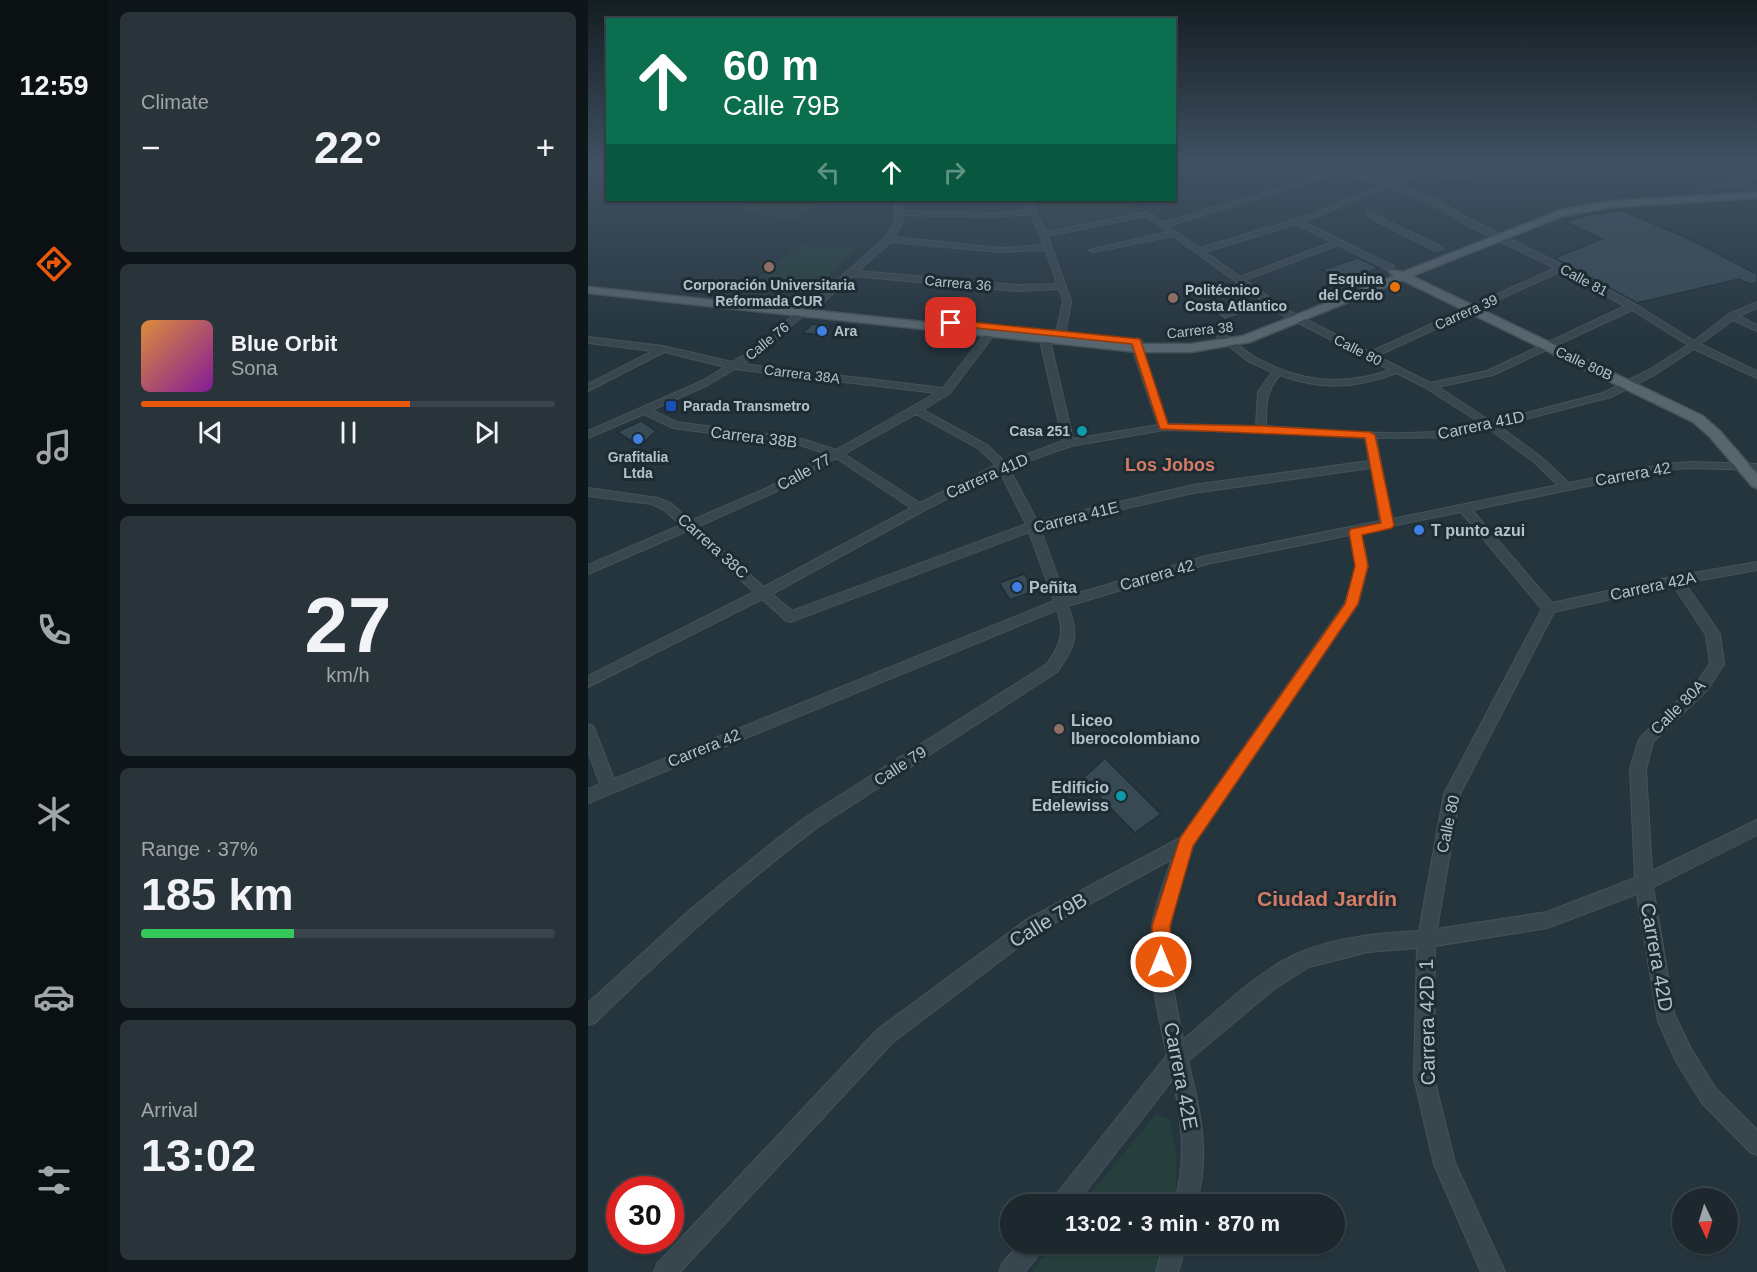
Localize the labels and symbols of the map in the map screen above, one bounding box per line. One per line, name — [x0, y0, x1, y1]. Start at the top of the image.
marker: Corporación Universitaria Reformada CUR — [762, 260, 776, 274]
street label: Calle 81 — [1558, 261, 1611, 299]
place label: Esquina del Cerdo — [1318, 271, 1383, 303]
street label: Carrera 36 — [924, 272, 992, 294]
place label: Corporación Universitaria Reformada CUR — [683, 277, 855, 309]
marker: Esquina del Cerdo — [1388, 280, 1402, 294]
place label: Politécnico Costa Atlantico — [1185, 282, 1287, 314]
marker: Politécnico Costa Atlantico — [1166, 291, 1180, 305]
street label: Carrera 39 — [1432, 291, 1500, 333]
pin — [925, 297, 976, 348]
street label: Calle 76 — [742, 318, 792, 363]
street label: Carrera 38 — [1166, 319, 1234, 341]
place label: Ara — [834, 323, 858, 339]
marker: Ara — [815, 324, 829, 338]
street label: Calle 80 — [1331, 331, 1385, 369]
street label: Calle 80B — [1553, 343, 1615, 383]
street label: Carrera 38A — [763, 361, 841, 387]
place label: Parada Transmetro — [683, 398, 810, 414]
marker: Parada Transmetro — [664, 399, 678, 413]
street label: Carrera 41D — [1436, 408, 1526, 442]
street label: Carrera 38B — [710, 423, 798, 451]
place label: Casa 251 — [1009, 423, 1070, 439]
marker: Casa 251 — [1075, 424, 1089, 438]
marker: Grafitalia Ltda — [631, 432, 645, 446]
place label: Grafitalia Ltda — [608, 449, 669, 481]
street label: Calle 77 — [774, 450, 834, 494]
street label: Carrera 41D — [943, 450, 1031, 502]
district label: Los Jobos — [1125, 455, 1215, 475]
street label: Carrera 42 — [1594, 459, 1672, 489]
street label: Carrera 41E — [1032, 498, 1120, 536]
street label: Carrera 38C — [675, 510, 751, 582]
place label: T punto azui — [1431, 522, 1525, 539]
marker: T punto azui — [1412, 523, 1426, 537]
street label: Carrera 42 — [1118, 556, 1196, 594]
street label: Carrera 42A — [1609, 569, 1698, 603]
place label: Peñita — [1029, 579, 1077, 596]
marker: Peñita — [1010, 580, 1024, 594]
street label: Calle 80A — [1647, 676, 1709, 738]
place label: Liceo Iberocolombiano — [1071, 712, 1200, 747]
marker: Liceo Iberocolombiano — [1052, 722, 1066, 736]
street label: Carrera 42 — [665, 726, 743, 770]
street label: Calle 79 — [871, 743, 929, 789]
place label: Edificio Edelewiss — [1032, 779, 1109, 814]
marker: Edificio Edelewiss — [1114, 789, 1128, 803]
street label: Calle 80 — [1434, 793, 1462, 854]
district label: Ciudad Jardín — [1257, 887, 1397, 910]
street label: Calle 79B — [1005, 888, 1091, 952]
street label: Carrera 42D — [1637, 901, 1677, 1013]
position arrow — [1129, 930, 1193, 994]
street label: Carrera 42D 1 — [1415, 958, 1439, 1086]
street label: Carrera 42E — [1160, 1020, 1202, 1132]
speed limit sign: 30 — [606, 1176, 684, 1254]
north arrow — [1672, 1188, 1738, 1254]

